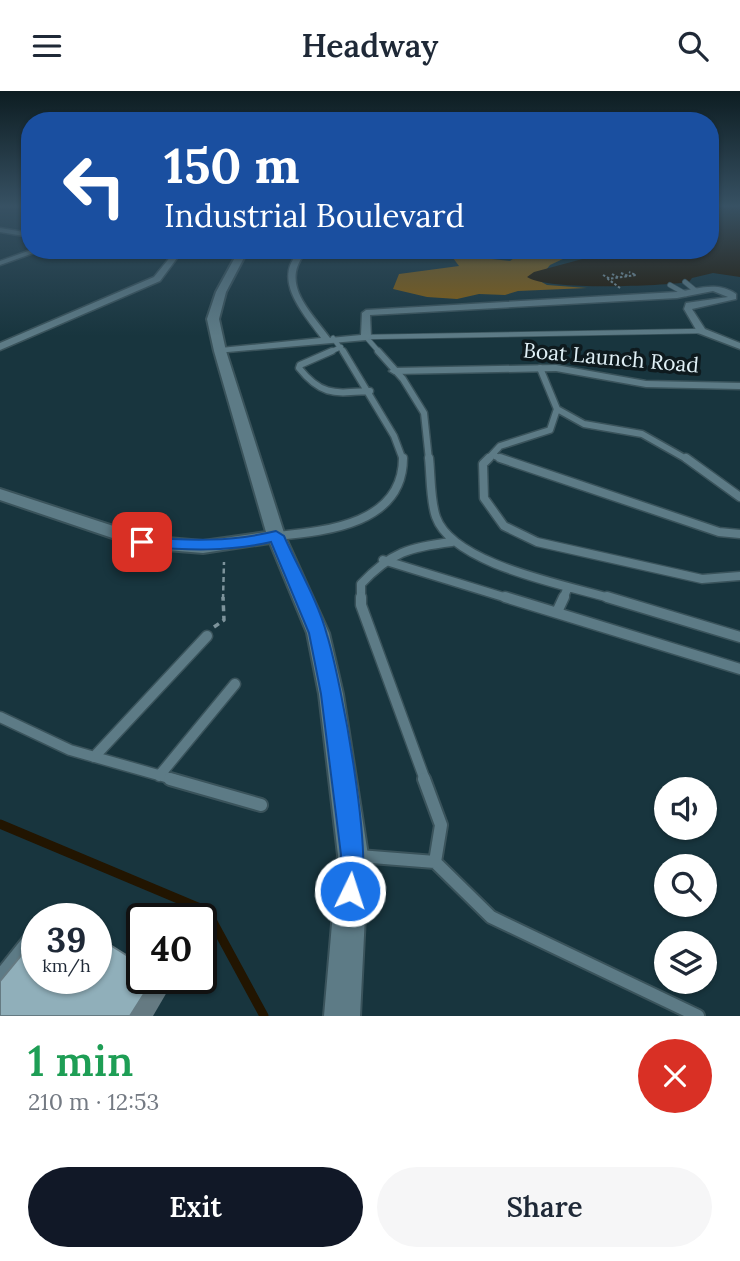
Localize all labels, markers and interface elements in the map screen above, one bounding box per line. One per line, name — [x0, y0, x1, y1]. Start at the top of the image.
text: Headway — [302, 25, 438, 66]
icon: menu — [28, 27, 66, 65]
icon: search — [674, 27, 712, 65]
text: 150 m — [164, 134, 300, 196]
icon: left — [49, 140, 140, 231]
text: Industrial Boulevard — [164, 195, 465, 236]
street label: Boat Launch Road — [522, 336, 700, 379]
pin — [112, 512, 172, 572]
icon: arrive — [123, 523, 161, 561]
map controls — [654, 777, 717, 994]
button: sound — [654, 777, 717, 840]
position arrow — [313, 854, 387, 928]
button: search — [654, 854, 717, 917]
speed limit sign: 40 — [126, 903, 217, 994]
text: 39 — [47, 917, 86, 962]
button: layers — [654, 931, 717, 994]
text: km/h — [42, 954, 91, 977]
text: 1 min — [28, 1034, 133, 1088]
button: close — [638, 1039, 712, 1113]
text: 210 m · 12:53 — [28, 1087, 159, 1116]
button: Exit — [28, 1167, 363, 1247]
button: Share — [377, 1167, 712, 1247]

